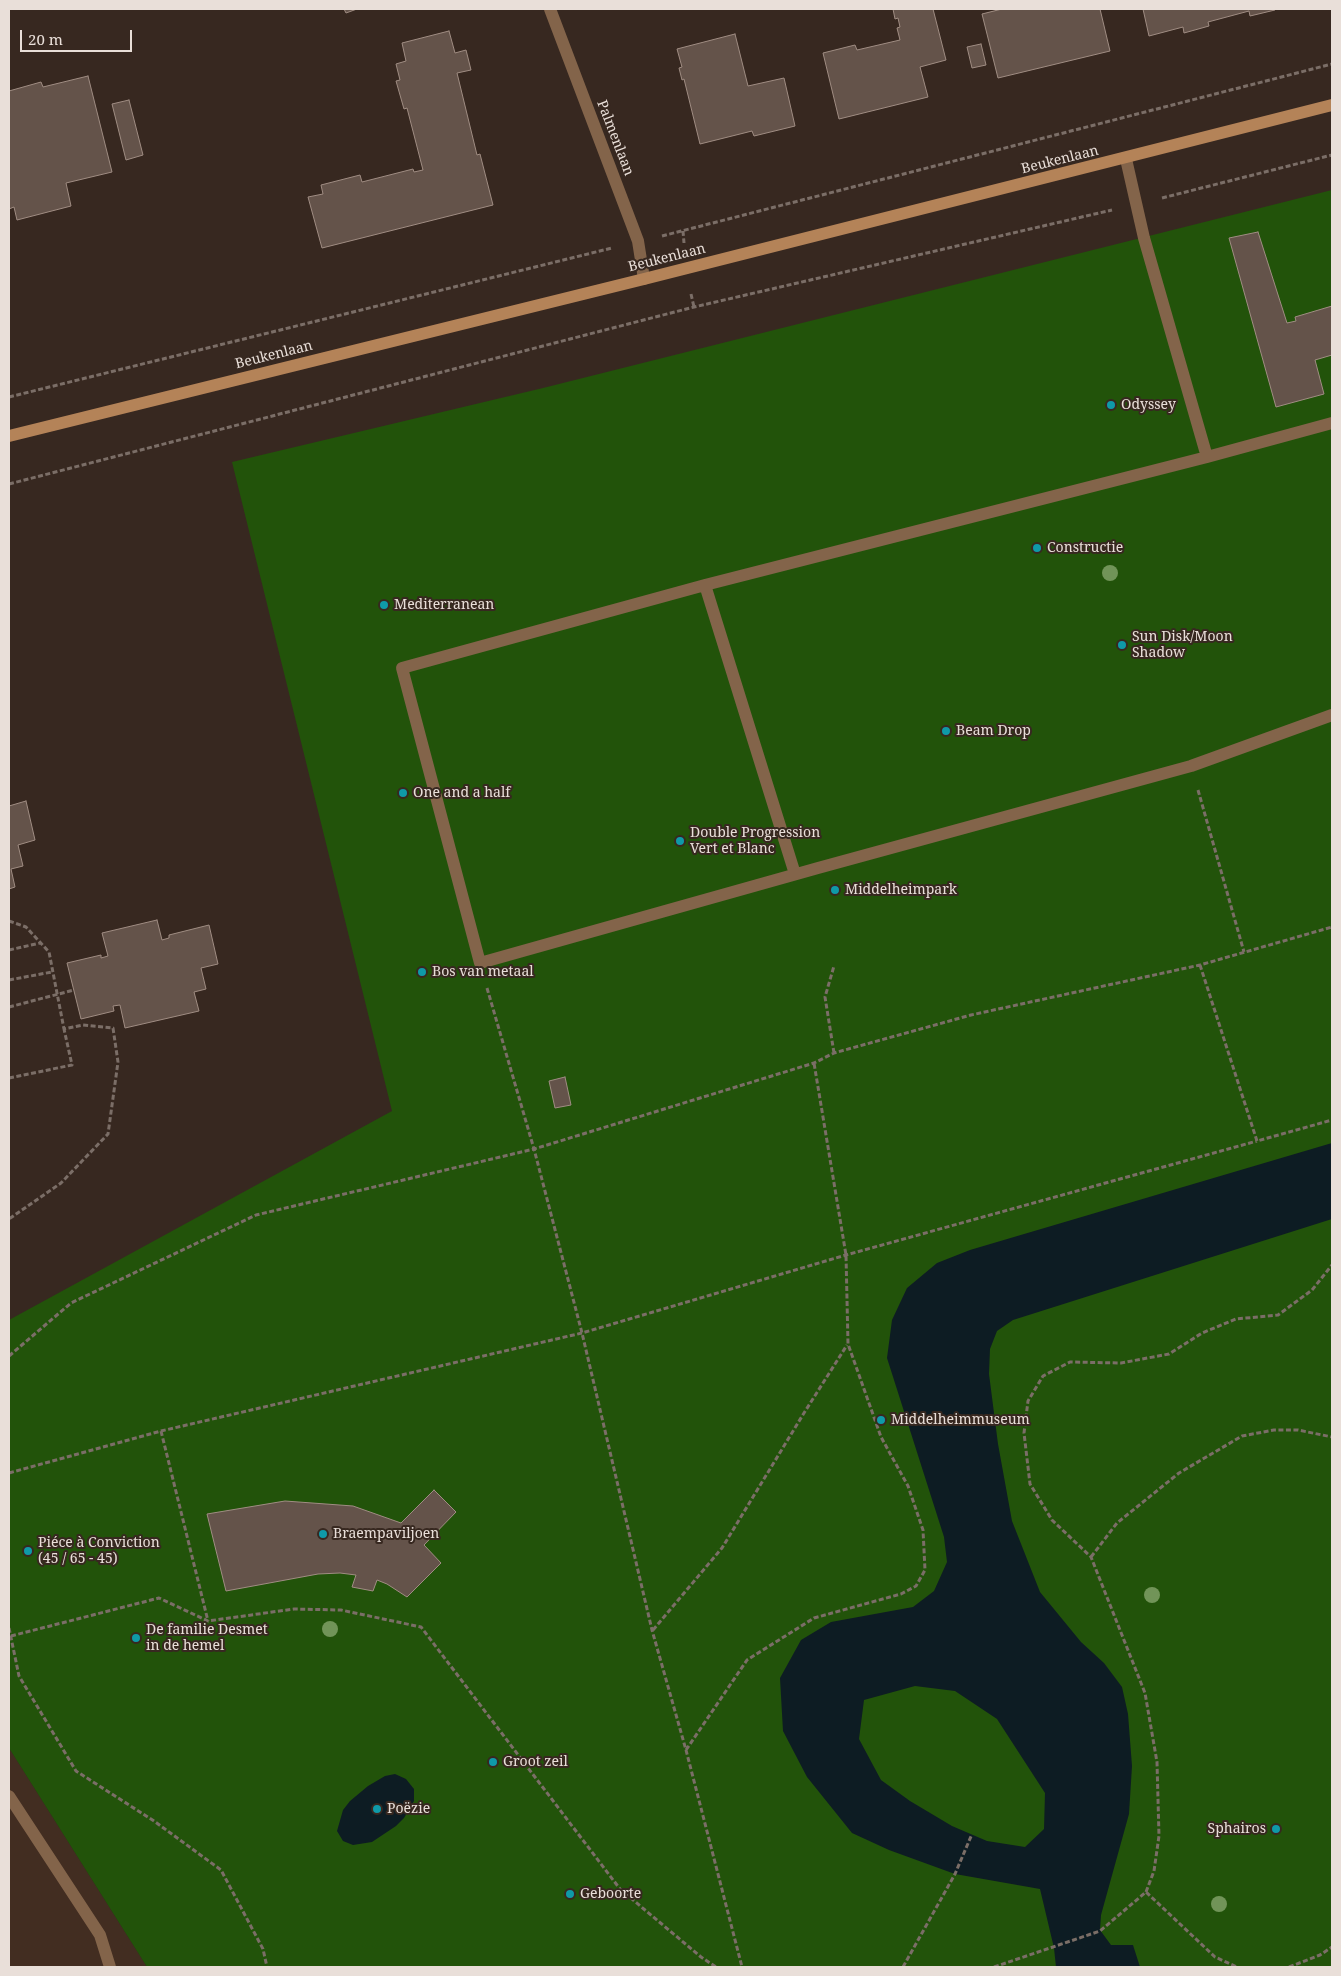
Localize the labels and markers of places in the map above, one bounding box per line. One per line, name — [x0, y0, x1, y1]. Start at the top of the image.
place label: Odyssey — [1121, 397, 1176, 413]
marker: Odyssey — [1105, 399, 1117, 411]
place label: Constructie — [1047, 540, 1123, 556]
marker: Constructie — [1031, 542, 1043, 554]
place label: Mediterranean — [394, 597, 494, 613]
marker: Mediterranean — [378, 599, 390, 611]
place label: Sun Disk/Moon Shadow — [1132, 629, 1233, 662]
marker: Sun Disk/Moon Shadow — [1116, 639, 1128, 651]
place label: Beam Drop — [956, 723, 1031, 739]
marker: Beam Drop — [940, 725, 952, 737]
place label: One and a half — [413, 785, 510, 801]
marker: One and a half — [397, 787, 409, 799]
place label: Double Progression Vert et Blanc — [690, 825, 820, 858]
marker: Double Progression Vert et Blanc — [674, 835, 686, 847]
place label: Middelheimpark — [845, 882, 957, 898]
marker: Middelheimpark — [829, 884, 841, 896]
place label: Bos van metaal — [432, 964, 534, 980]
marker: Bos van metaal — [416, 966, 428, 978]
place label: Middelheimmuseum — [891, 1412, 1030, 1428]
marker: Middelheimmuseum — [875, 1414, 887, 1426]
place label: Braempaviljoen — [333, 1526, 439, 1542]
marker: Braempaviljoen — [317, 1528, 329, 1540]
place label: Piéce à Conviction (45 / 65 - 45) — [38, 1535, 160, 1568]
marker: Piéce à Conviction (45 / 65 - 45) — [22, 1545, 34, 1557]
place label: De familie Desmet in de hemel — [146, 1622, 268, 1654]
marker: De familie Desmet in de hemel — [130, 1632, 142, 1644]
place label: Groot zeil — [503, 1754, 568, 1770]
marker: Groot zeil — [487, 1756, 499, 1768]
place label: Poëzie — [387, 1801, 430, 1817]
marker: Poëzie — [371, 1803, 383, 1815]
place label: Sphairos — [1208, 1821, 1266, 1837]
marker: Sphairos — [1270, 1823, 1282, 1835]
place label: Geboorte — [580, 1886, 641, 1902]
marker: Geboorte — [564, 1888, 576, 1900]

